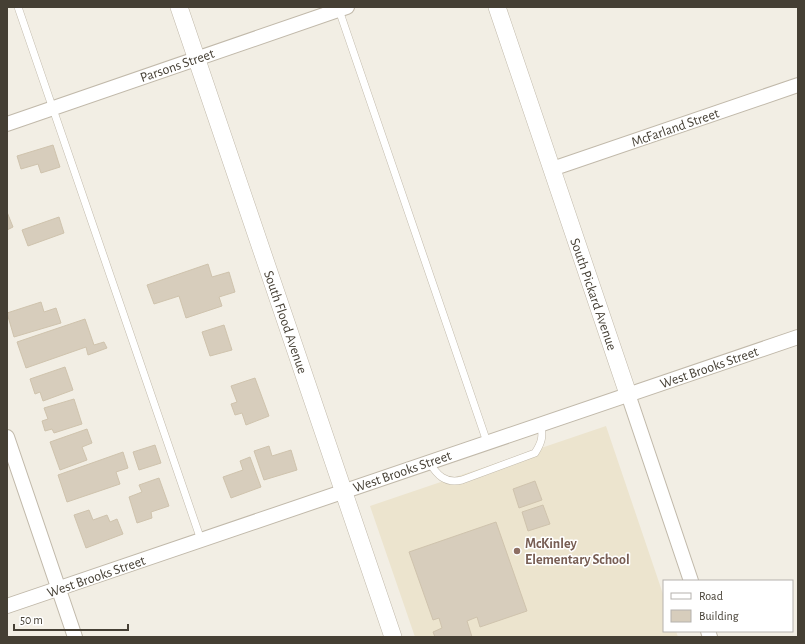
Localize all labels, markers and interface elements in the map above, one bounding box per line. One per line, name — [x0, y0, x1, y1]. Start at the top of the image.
street label: Parsons Street — [138, 47, 217, 85]
street label: McFarland Street — [630, 106, 721, 150]
street label: South Pickard Avenue — [567, 236, 619, 352]
street label: South Flood Avenue — [261, 269, 309, 376]
street label: West Brooks Street — [658, 344, 761, 391]
street label: West Brooks Street — [351, 448, 454, 495]
place label: McKinley Elementary School — [525, 537, 630, 567]
marker: McKinley Elementary School — [512, 546, 522, 556]
street label: West Brooks Street — [45, 553, 148, 600]
legend — [663, 580, 793, 632]
text: Road — [699, 590, 723, 602]
scale bar — [14, 606, 128, 632]
text: Building — [699, 610, 739, 622]
text: 50 m — [20, 614, 43, 626]

